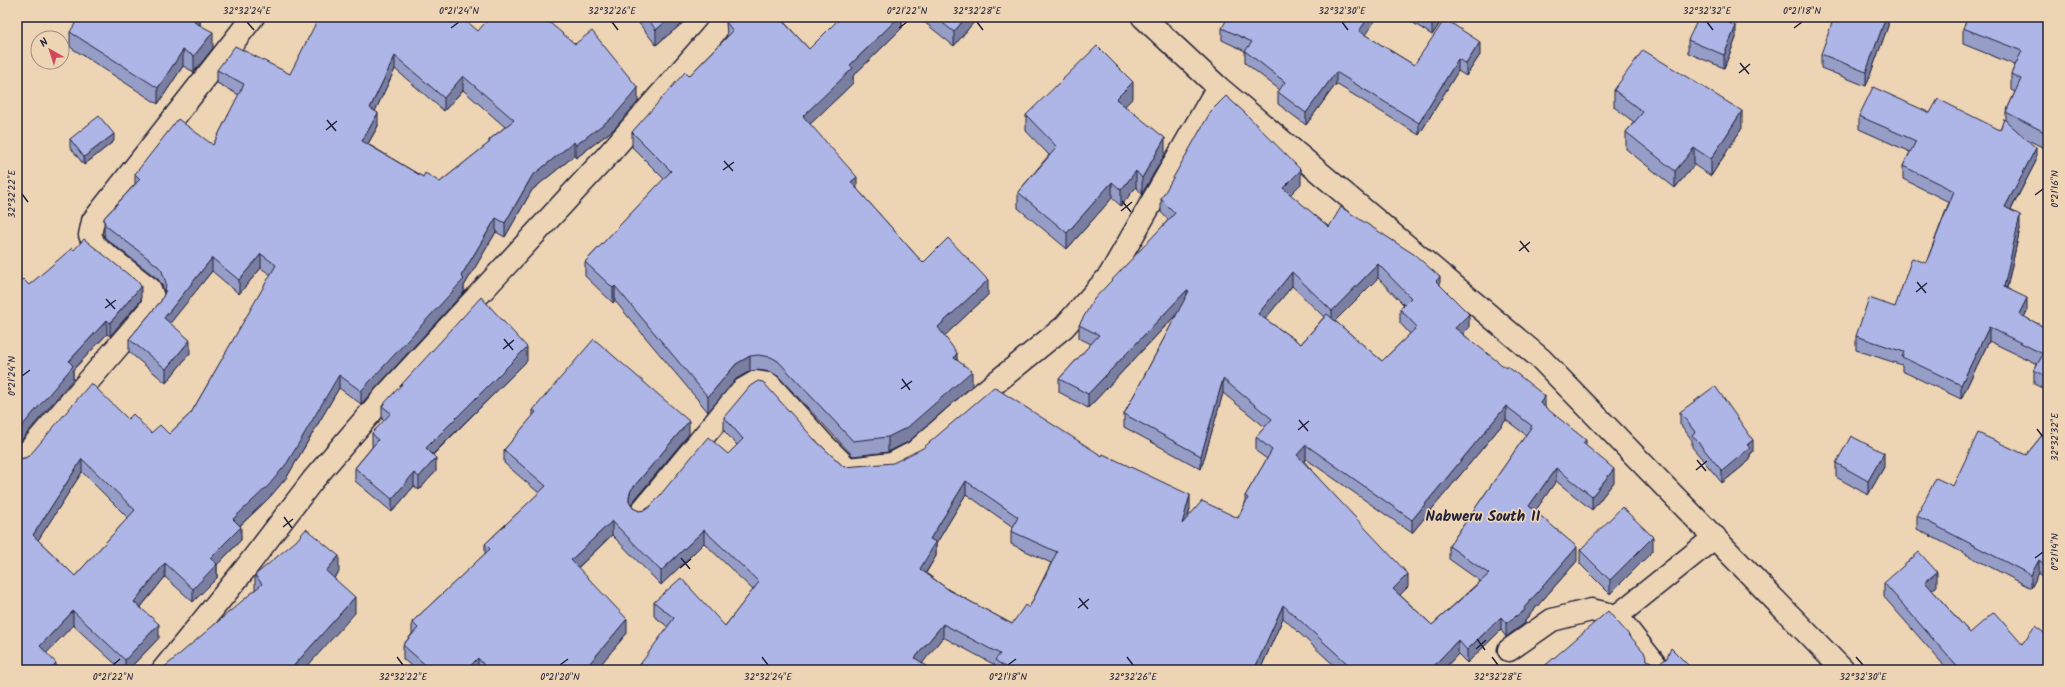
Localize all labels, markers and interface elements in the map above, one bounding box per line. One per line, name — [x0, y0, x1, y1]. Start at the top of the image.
text: 32°32'24"E — [223, 3, 272, 19]
text: 0°21'24"N — [439, 3, 479, 19]
text: 32°32'26"E — [588, 3, 637, 19]
text: 0°21'22"N — [887, 3, 927, 19]
text: 32°32'28"E — [953, 3, 1003, 19]
text: 32°32'30"E — [1318, 3, 1367, 19]
text: 32°32'32"E — [1683, 3, 1732, 19]
text: 0°21'18"N — [1783, 3, 1821, 19]
north arrow — [30, 30, 70, 70]
text: N — [36, 34, 53, 52]
text: 32°32'22"E — [4, 169, 20, 218]
text: 0°21'16"N — [2047, 170, 2063, 208]
text: 0°21'24"N — [4, 356, 20, 396]
text: 32°32'32"E — [2047, 412, 2063, 461]
district label: Nabweru South II — [1426, 505, 1541, 529]
text: 0°21'14"N — [2047, 533, 2063, 571]
text: 0°21'22"N — [93, 669, 133, 685]
text: 32°32'22"E — [379, 669, 428, 685]
text: 0°21'20"N — [540, 669, 580, 685]
text: 32°32'24"E — [744, 669, 793, 685]
text: 0°21'18"N — [989, 669, 1027, 685]
text: 32°32'26"E — [1109, 669, 1158, 685]
text: 32°32'28"E — [1474, 669, 1524, 685]
text: 32°32'30"E — [1839, 669, 1888, 685]

